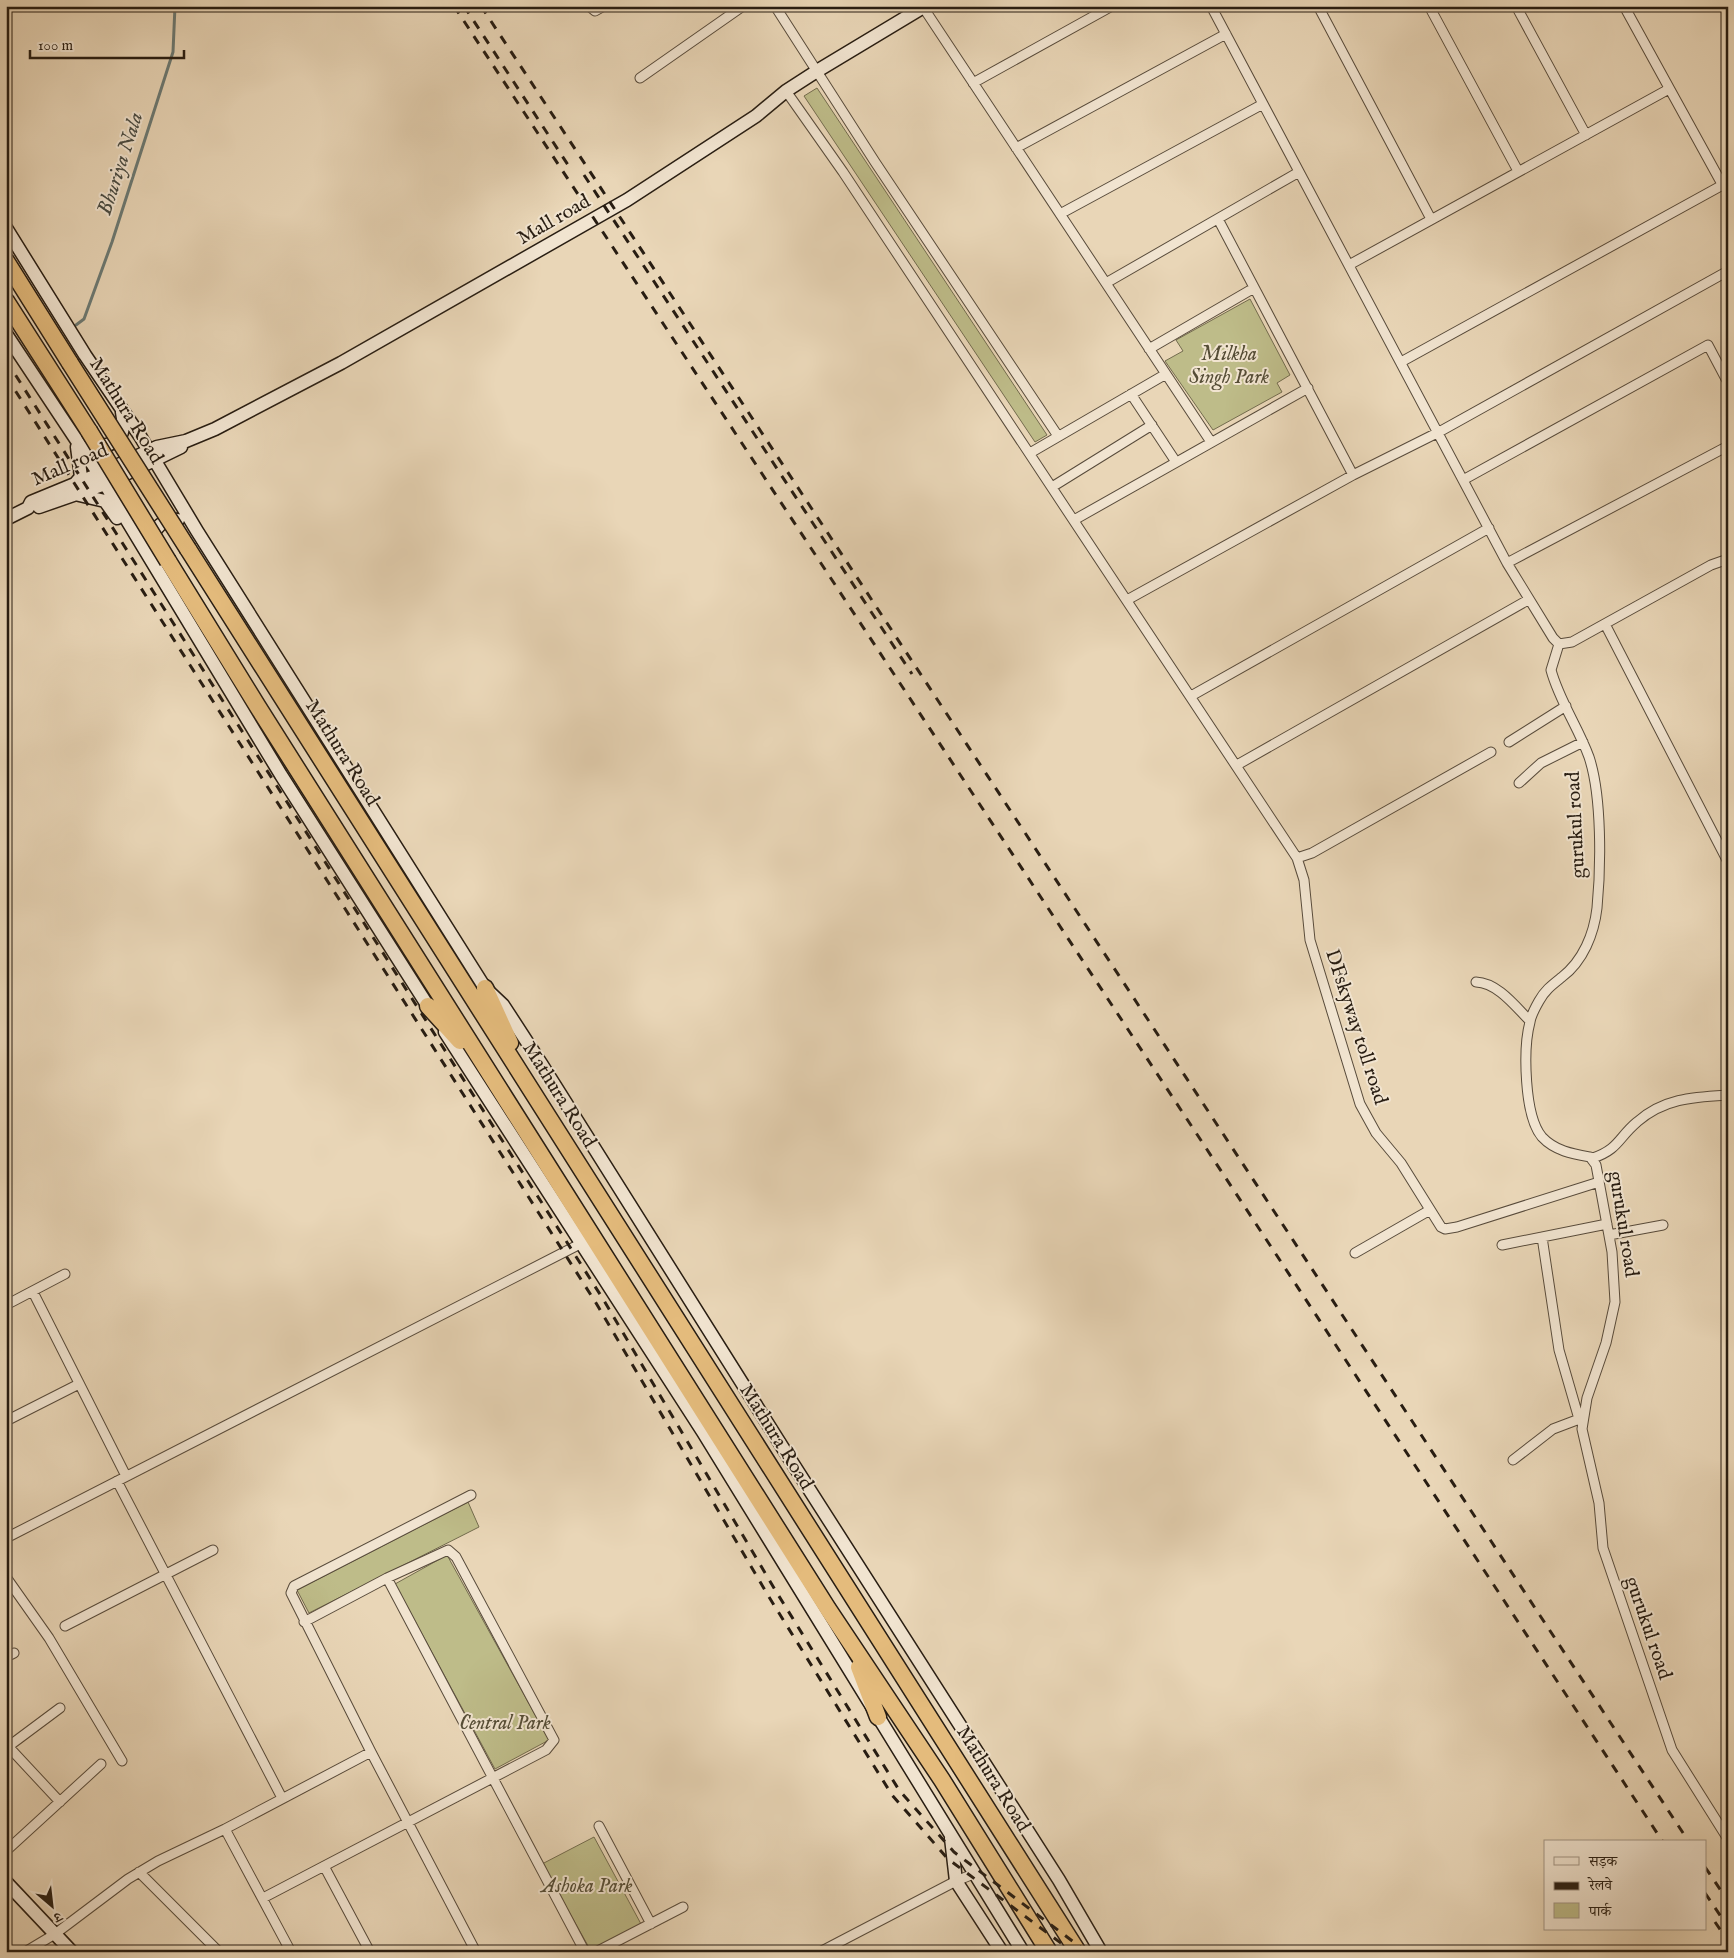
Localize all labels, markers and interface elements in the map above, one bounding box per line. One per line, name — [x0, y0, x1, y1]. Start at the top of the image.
scale bar — [30, 28, 184, 60]
text: 100 m — [38, 36, 74, 55]
water label: Bhuriya Nala — [92, 109, 150, 219]
street label: Mall road — [513, 189, 595, 251]
park label: Milkha Singh Park — [1189, 342, 1269, 391]
street label: Mathura Road — [83, 353, 169, 469]
street label: Mall road — [28, 438, 112, 492]
street label: Mathura Road — [299, 695, 385, 811]
street label: gurukul road — [1561, 770, 1591, 879]
street label: DFskyway toll road — [1319, 946, 1393, 1108]
street label: Mathura Road — [516, 1037, 602, 1153]
street label: gurukul road — [1602, 1169, 1644, 1279]
street label: Mathura Road — [733, 1379, 819, 1495]
street label: gurukul road — [1619, 1573, 1677, 1683]
park label: Central Park — [459, 1711, 551, 1736]
street label: Mathura Road — [950, 1721, 1036, 1837]
legend — [1544, 1840, 1706, 1930]
text: सड़क — [1588, 1852, 1618, 1871]
park label: Ashoka Park — [539, 1874, 633, 1899]
text: रेलवे — [1587, 1876, 1613, 1895]
north arrow — [28, 1880, 78, 1930]
text: पार्क — [1588, 1902, 1612, 1921]
text: उ — [49, 1907, 66, 1927]

